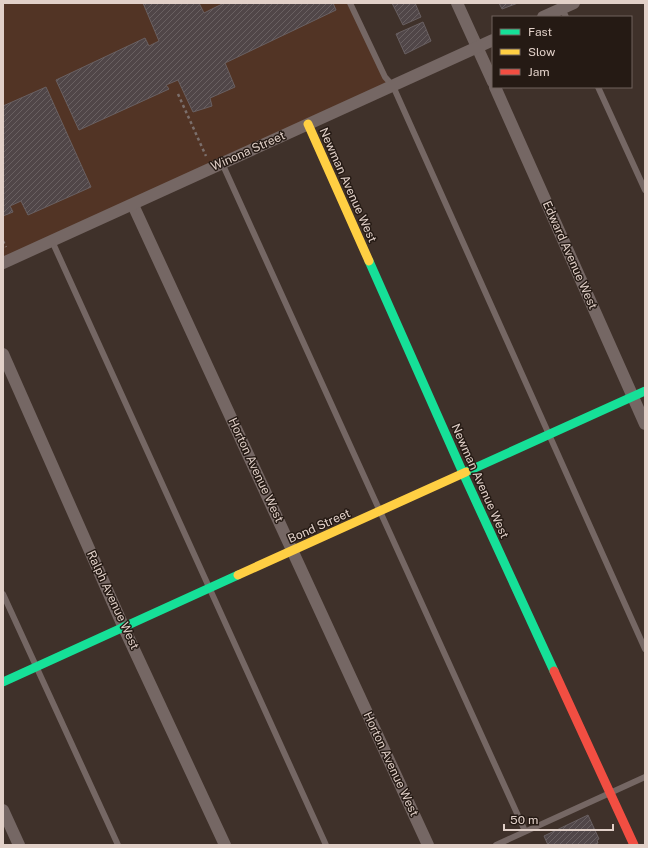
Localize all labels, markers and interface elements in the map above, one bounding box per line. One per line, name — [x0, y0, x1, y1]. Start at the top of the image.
legend — [492, 16, 632, 88]
text: Fast — [528, 25, 553, 39]
text: Slow — [528, 45, 556, 59]
text: Jam — [528, 65, 550, 79]
street label: Newman Avenue West — [316, 126, 380, 245]
street label: Winona Street — [209, 128, 288, 174]
street label: Edward Avenue West — [540, 199, 600, 312]
street label: Horton Avenue West — [226, 416, 286, 525]
street label: Newman Avenue West — [448, 422, 512, 541]
street label: Bond Street — [286, 506, 353, 546]
street label: Ralph Avenue West — [84, 548, 142, 652]
street label: Horton Avenue West — [361, 710, 421, 819]
scale bar — [504, 806, 613, 832]
text: 50 m — [510, 813, 538, 827]

